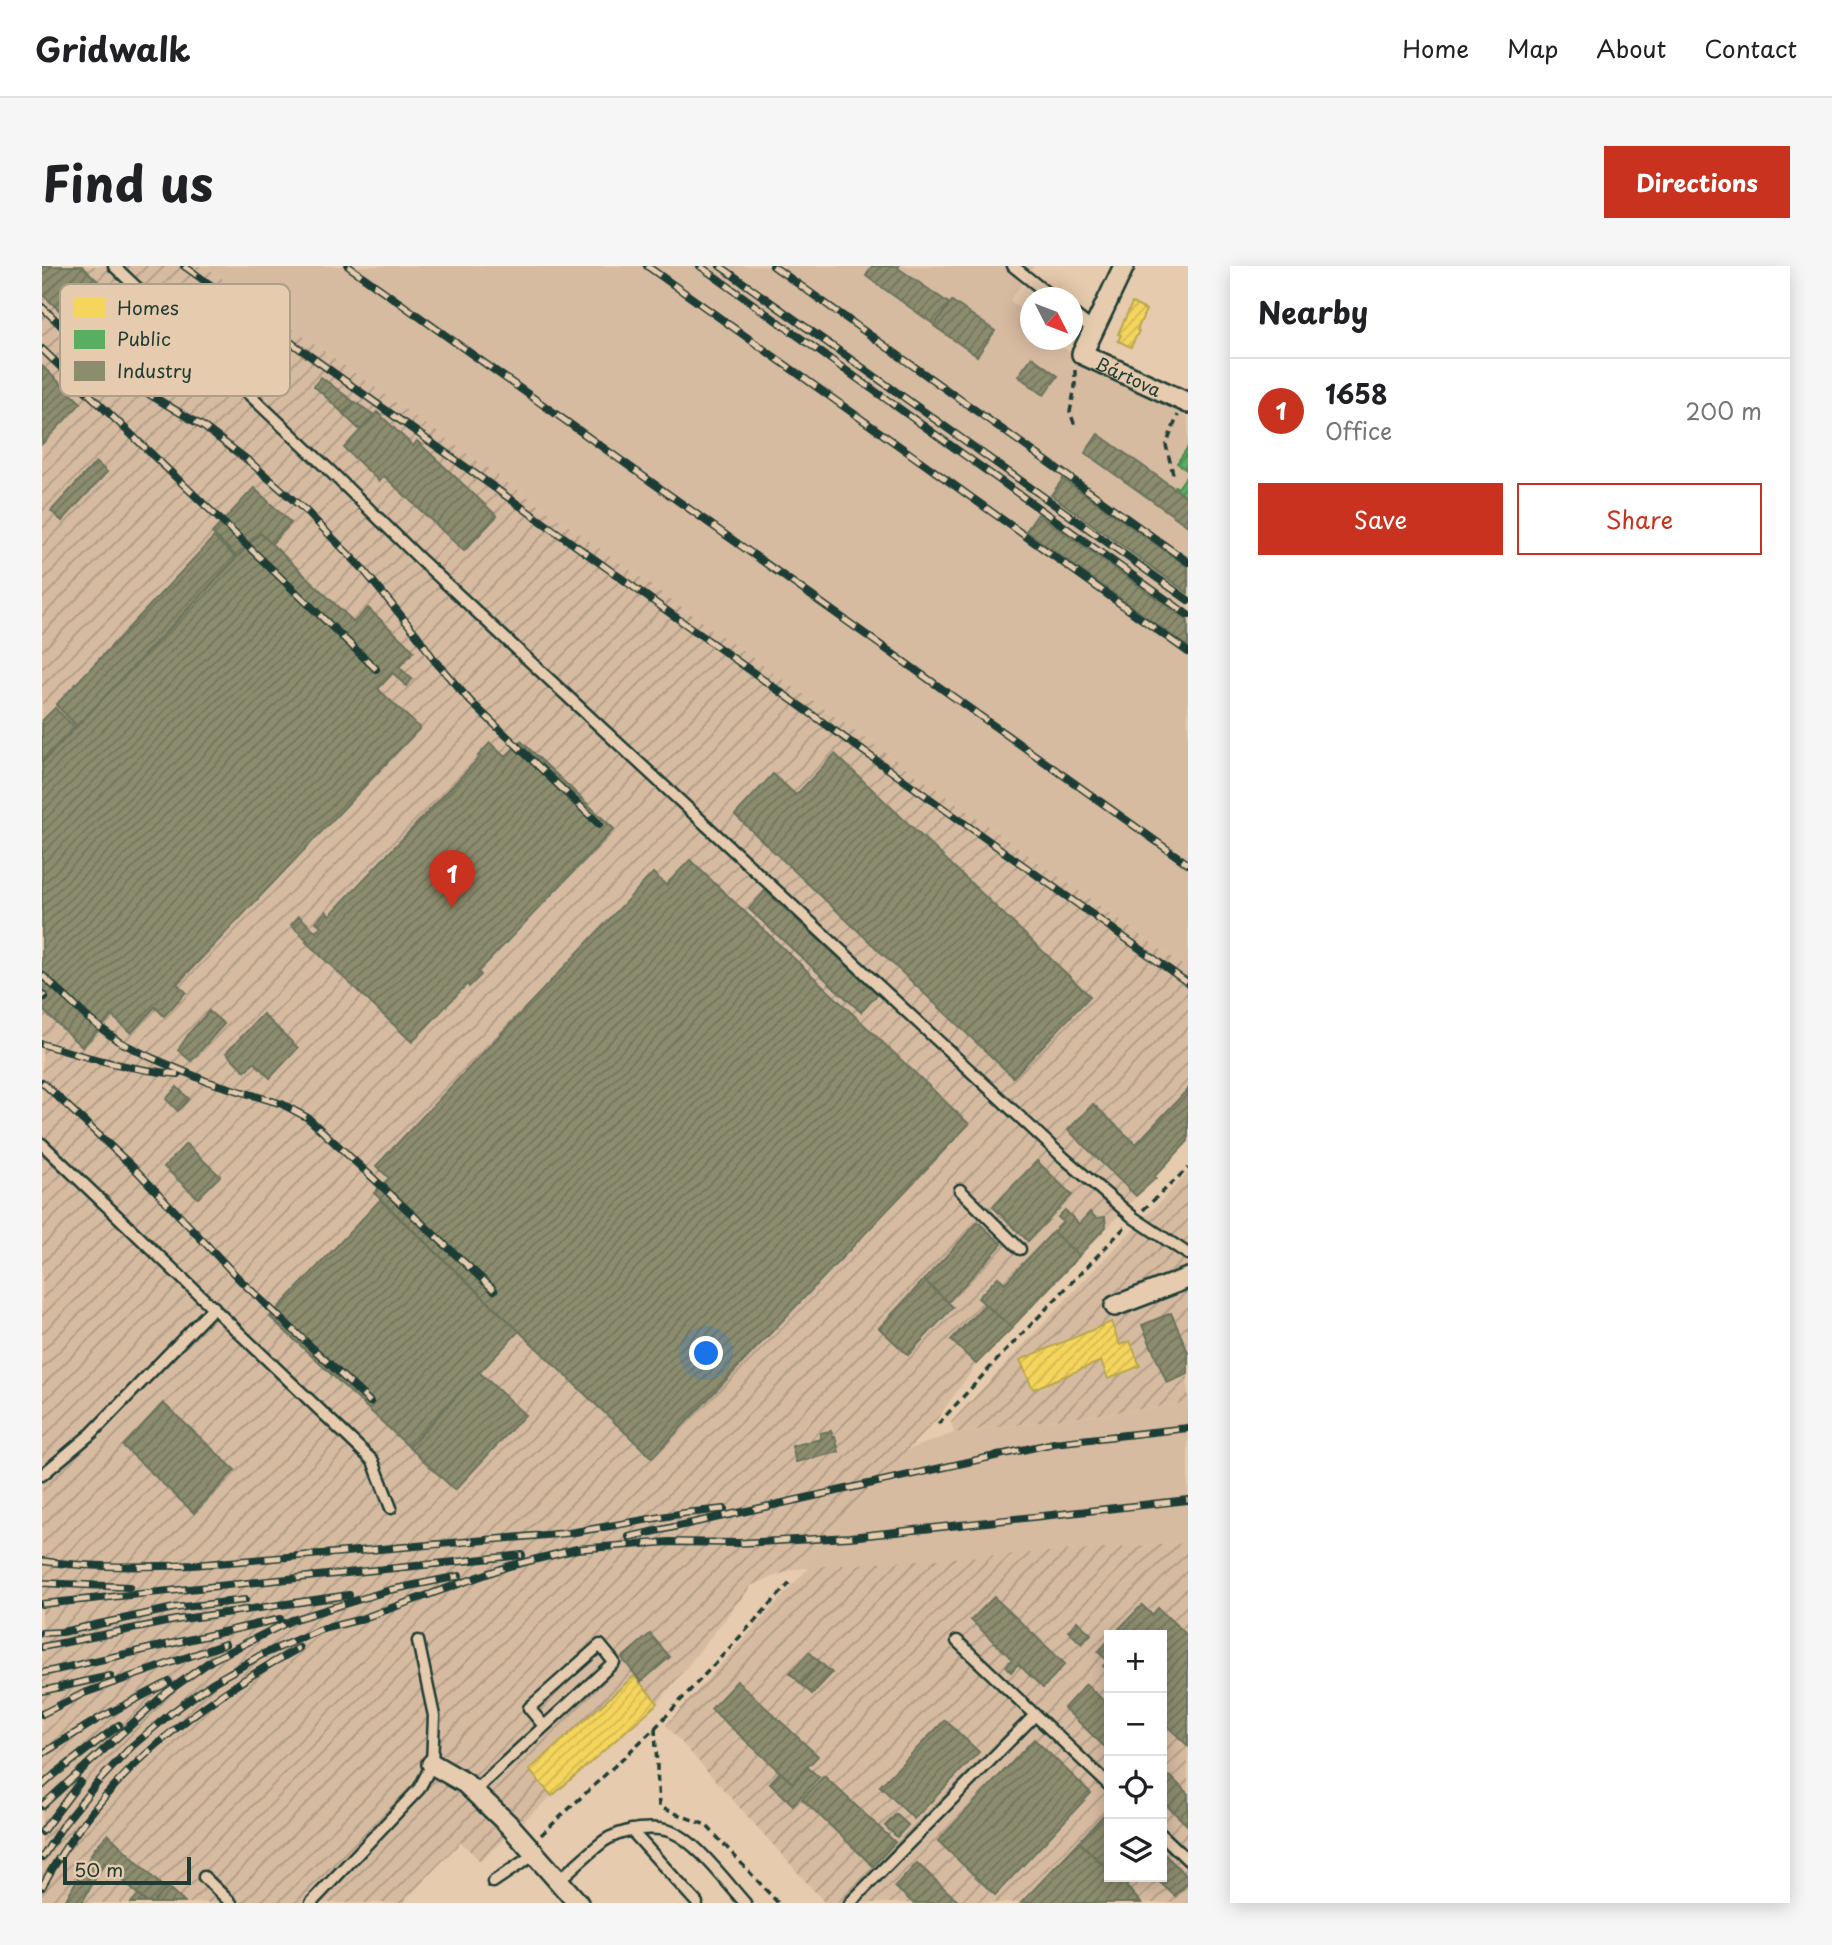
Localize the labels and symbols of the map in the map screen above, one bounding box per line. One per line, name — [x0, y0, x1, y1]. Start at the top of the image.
legend — [60, 284, 290, 396]
north arrow — [1020, 287, 1083, 350]
text: Homes — [117, 293, 179, 321]
text: Public — [117, 324, 171, 352]
street label: Bártova — [1091, 349, 1166, 403]
text: Industry — [117, 356, 192, 384]
pin: 1 — [429, 850, 475, 908]
your location — [689, 1336, 723, 1370]
scale bar — [63, 1854, 191, 1886]

